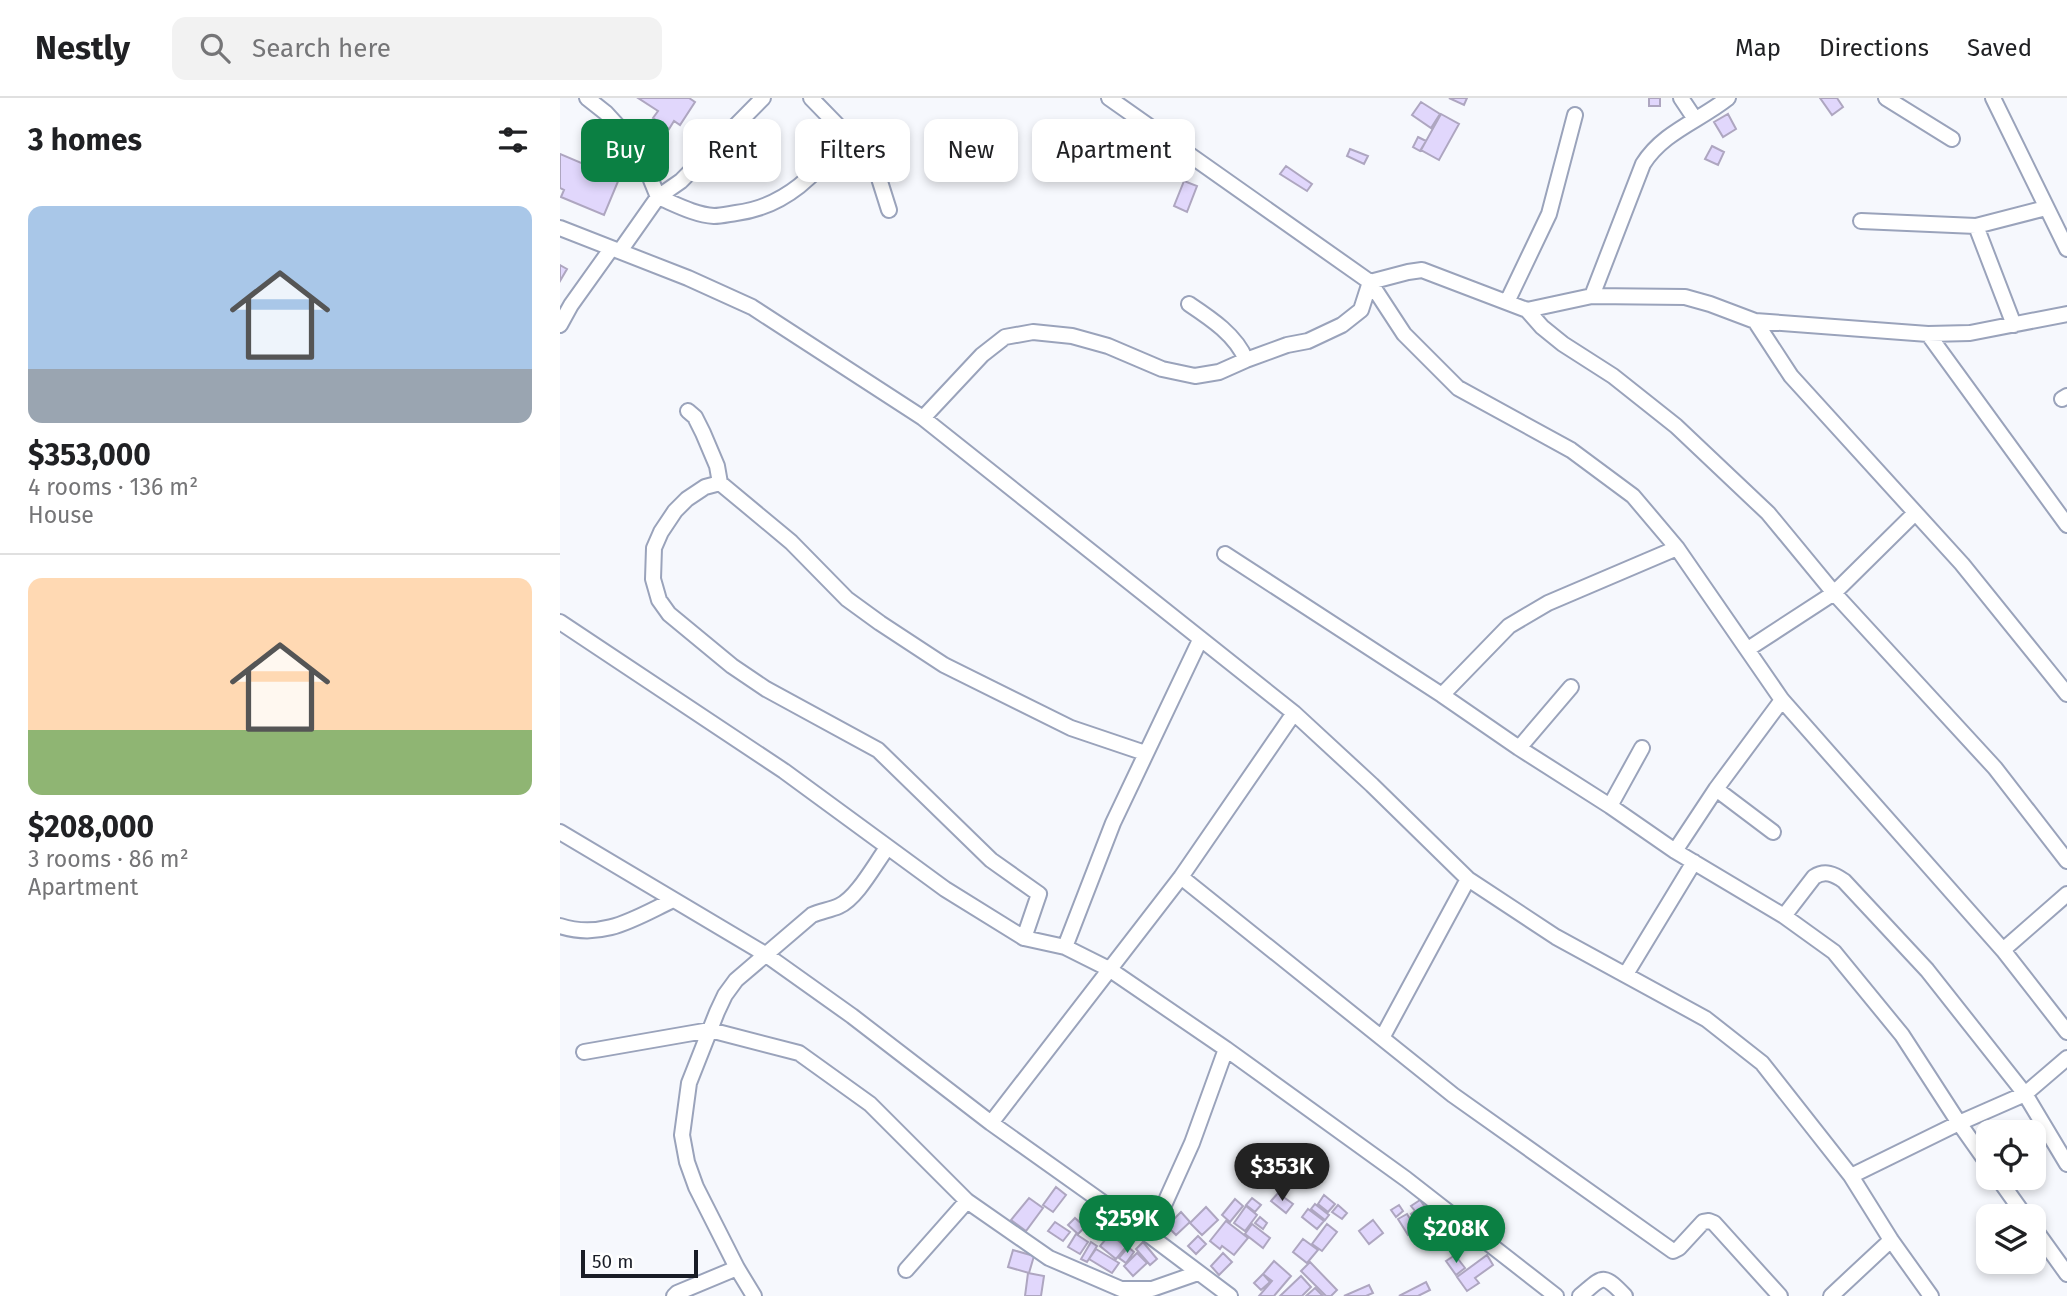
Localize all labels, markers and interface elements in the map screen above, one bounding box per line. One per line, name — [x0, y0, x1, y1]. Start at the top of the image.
search box — [172, 17, 662, 80]
text: Nestly — [35, 28, 130, 68]
icon: search — [196, 29, 234, 67]
text: Search here — [252, 33, 391, 64]
text: Map — [1735, 34, 1781, 62]
text: Directions — [1819, 34, 1929, 62]
text: Saved — [1967, 34, 2032, 62]
chip: Buy — [581, 119, 669, 182]
chip: Rent — [683, 119, 781, 182]
chip: Filters — [795, 119, 910, 182]
chip: New — [924, 119, 1018, 182]
chip: Apartment — [1032, 119, 1195, 182]
icon: filters — [494, 121, 532, 159]
text: 3 homes — [28, 122, 142, 158]
icon: home — [217, 252, 343, 378]
text: $353,000 — [28, 437, 151, 473]
text: 4 rooms · 136 m² — [28, 473, 198, 501]
text: House — [28, 501, 94, 529]
icon: home — [217, 624, 343, 750]
text: $208,000 — [28, 809, 154, 845]
text: 3 rooms · 86 m² — [28, 845, 189, 873]
text: Apartment — [28, 873, 138, 901]
map controls — [1976, 1120, 2046, 1274]
button: locate — [1976, 1120, 2046, 1190]
pin: $353K — [1233, 1144, 1331, 1203]
text: $353K — [1250, 1152, 1314, 1180]
pin: $259K — [1078, 1196, 1176, 1255]
text: $259K — [1095, 1204, 1159, 1232]
button: layers — [1976, 1204, 2046, 1274]
pin: $208K — [1407, 1206, 1505, 1265]
text: $208K — [1423, 1214, 1489, 1242]
scale bar — [581, 1247, 698, 1279]
text: 50 m — [592, 1250, 633, 1273]

